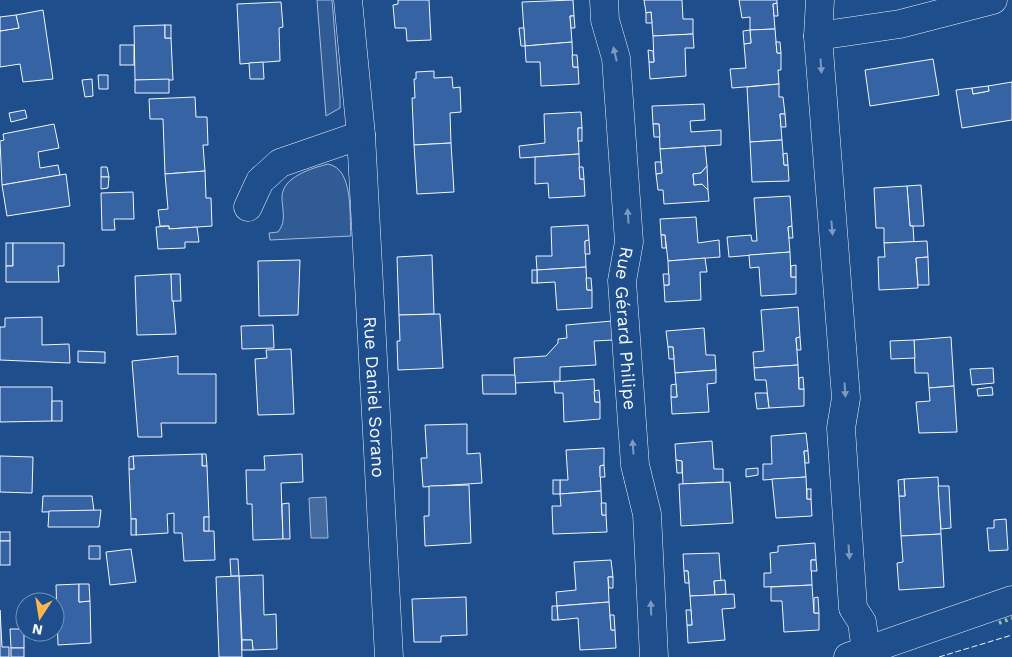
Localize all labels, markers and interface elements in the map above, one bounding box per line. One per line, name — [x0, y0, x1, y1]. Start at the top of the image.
one-way arrow — [611, 47, 619, 62]
one-way arrow — [817, 58, 825, 74]
one-way arrow — [623, 208, 631, 224]
one-way arrow — [828, 221, 836, 237]
street label: Rue Gérard Philipe — [611, 245, 642, 411]
street label: Rue Daniel Sorano — [360, 316, 390, 478]
one-way arrow — [842, 382, 850, 398]
one-way arrow — [629, 439, 637, 455]
one-way arrow — [846, 544, 854, 560]
north arrow — [15, 592, 65, 642]
one-way arrow — [647, 600, 655, 616]
text: N — [31, 621, 44, 639]

